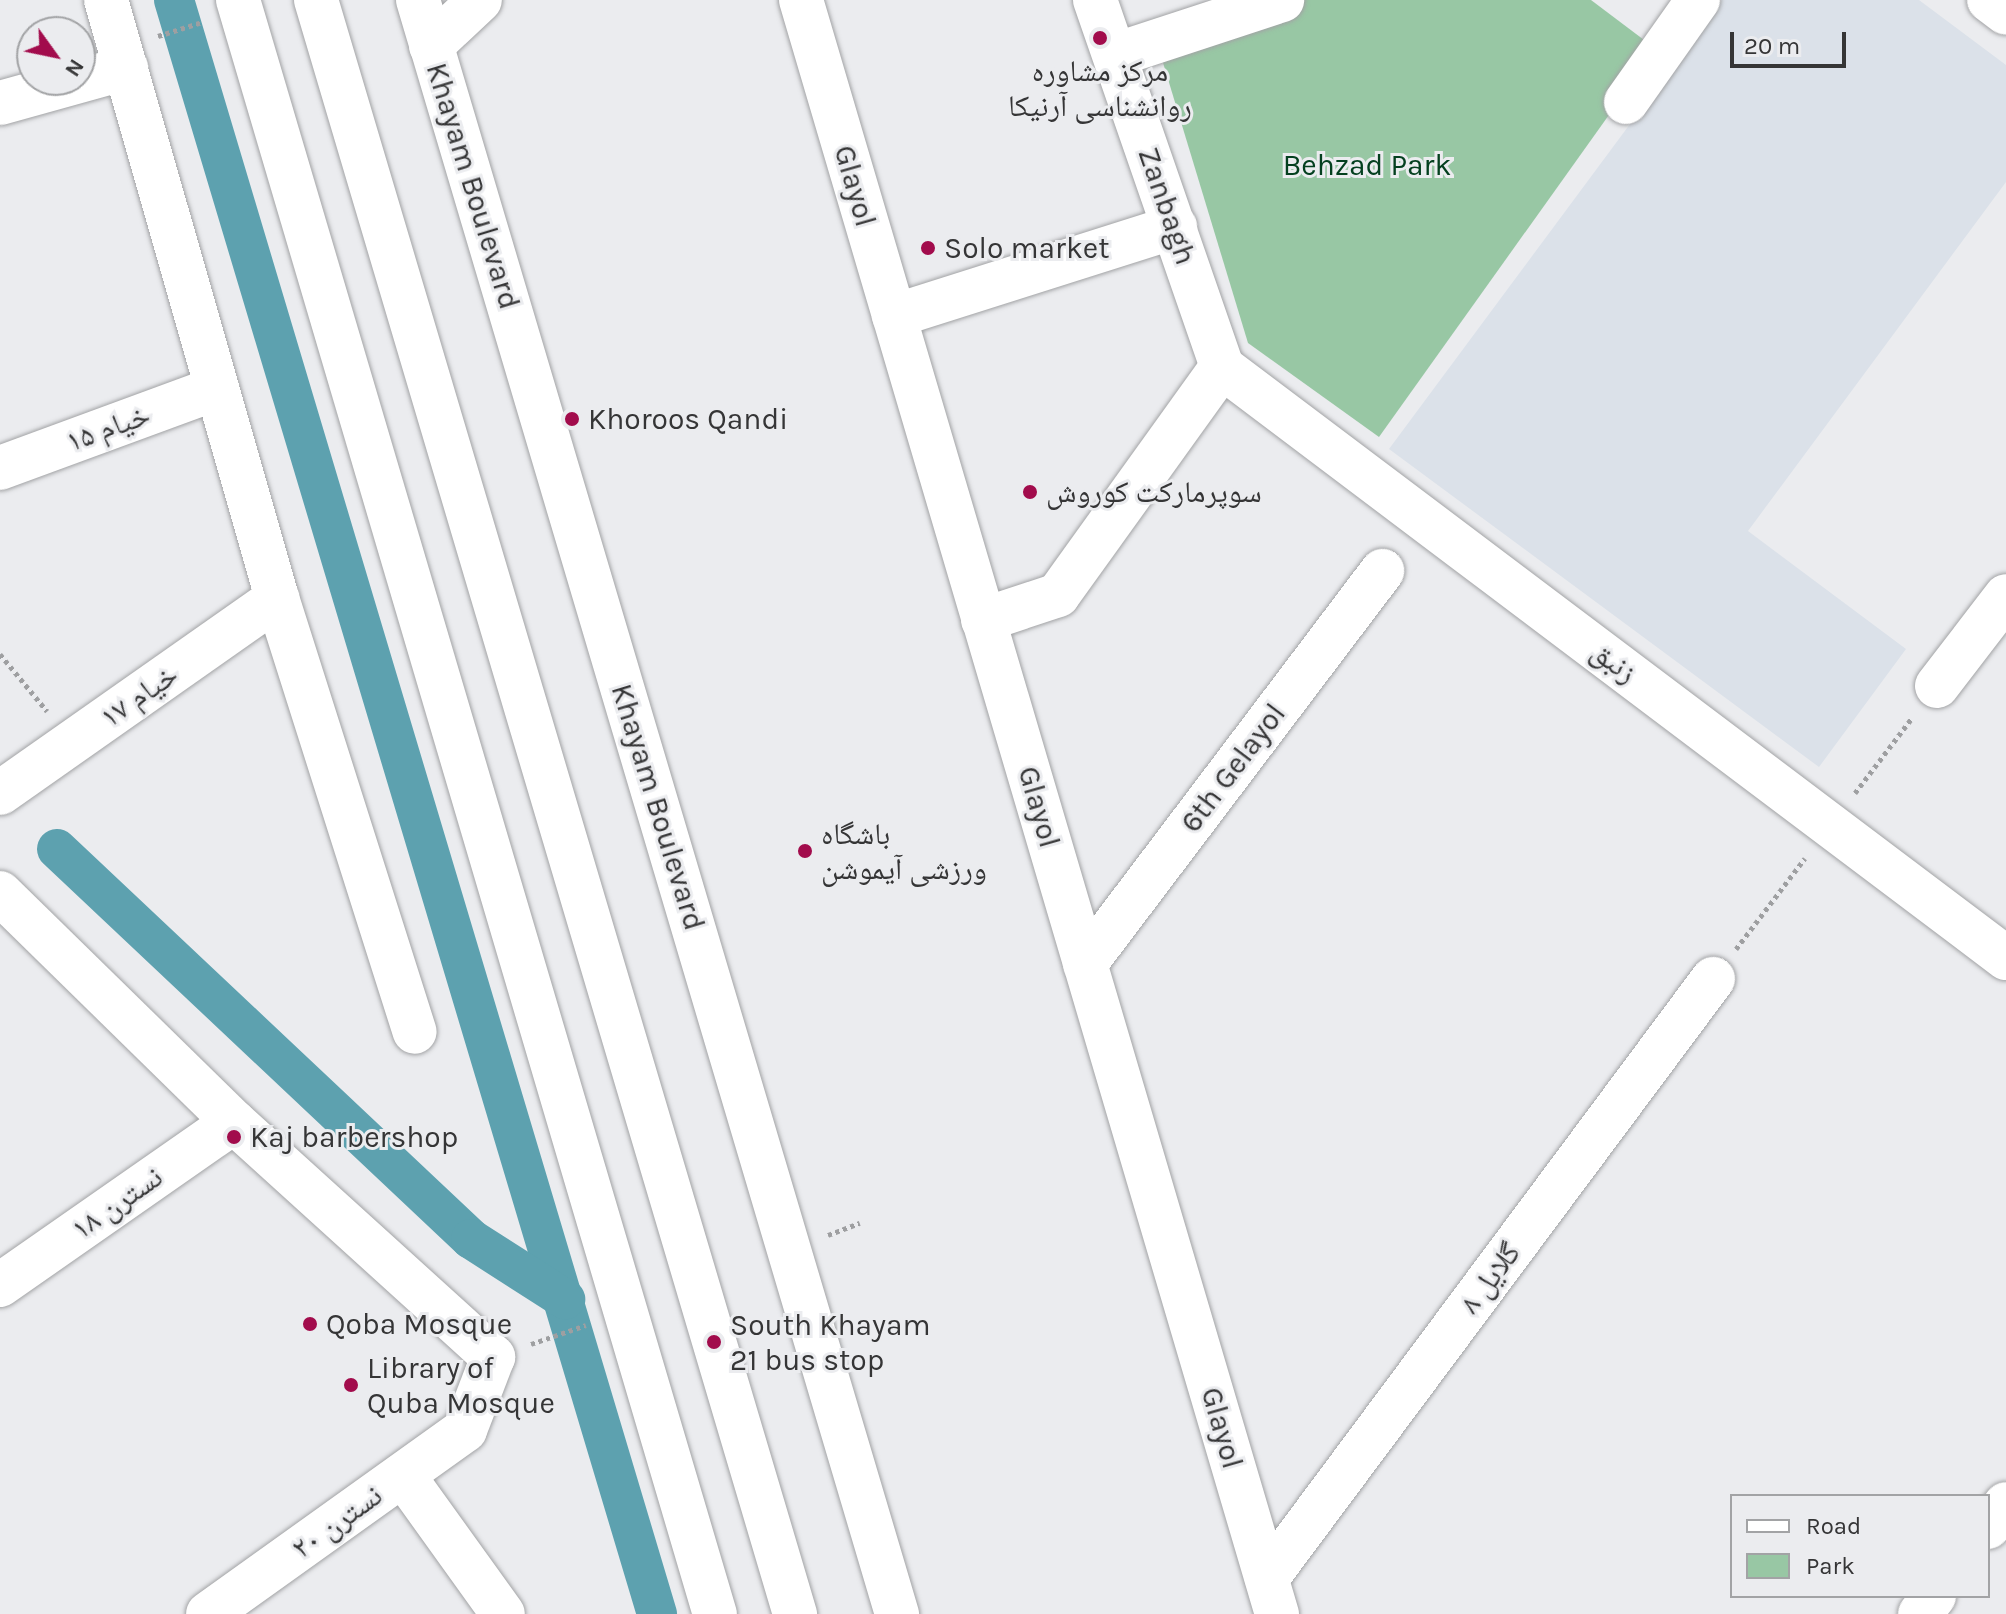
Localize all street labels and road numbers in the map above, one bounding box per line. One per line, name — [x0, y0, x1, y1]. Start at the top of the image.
street label: Khayam Boulevard — [418, 58, 528, 314]
street label: Glayol — [826, 141, 884, 231]
street label: Zanbagh — [1130, 143, 1204, 269]
street label: خیام ۱۵ — [61, 396, 155, 460]
street label: زنبق — [1584, 633, 1644, 691]
street label: خیام ۱۷ — [93, 657, 185, 735]
street label: Khayam Boulevard — [603, 679, 713, 935]
street label: 6th Gelayol — [1173, 696, 1293, 840]
street label: Glayol — [1010, 762, 1068, 852]
street label: نسترن ۱۸ — [65, 1159, 169, 1247]
street label: گلایل ۸ — [1452, 1235, 1528, 1321]
street label: Glayol — [1193, 1383, 1251, 1473]
street label: نسترن ۲۰ — [285, 1477, 389, 1567]

